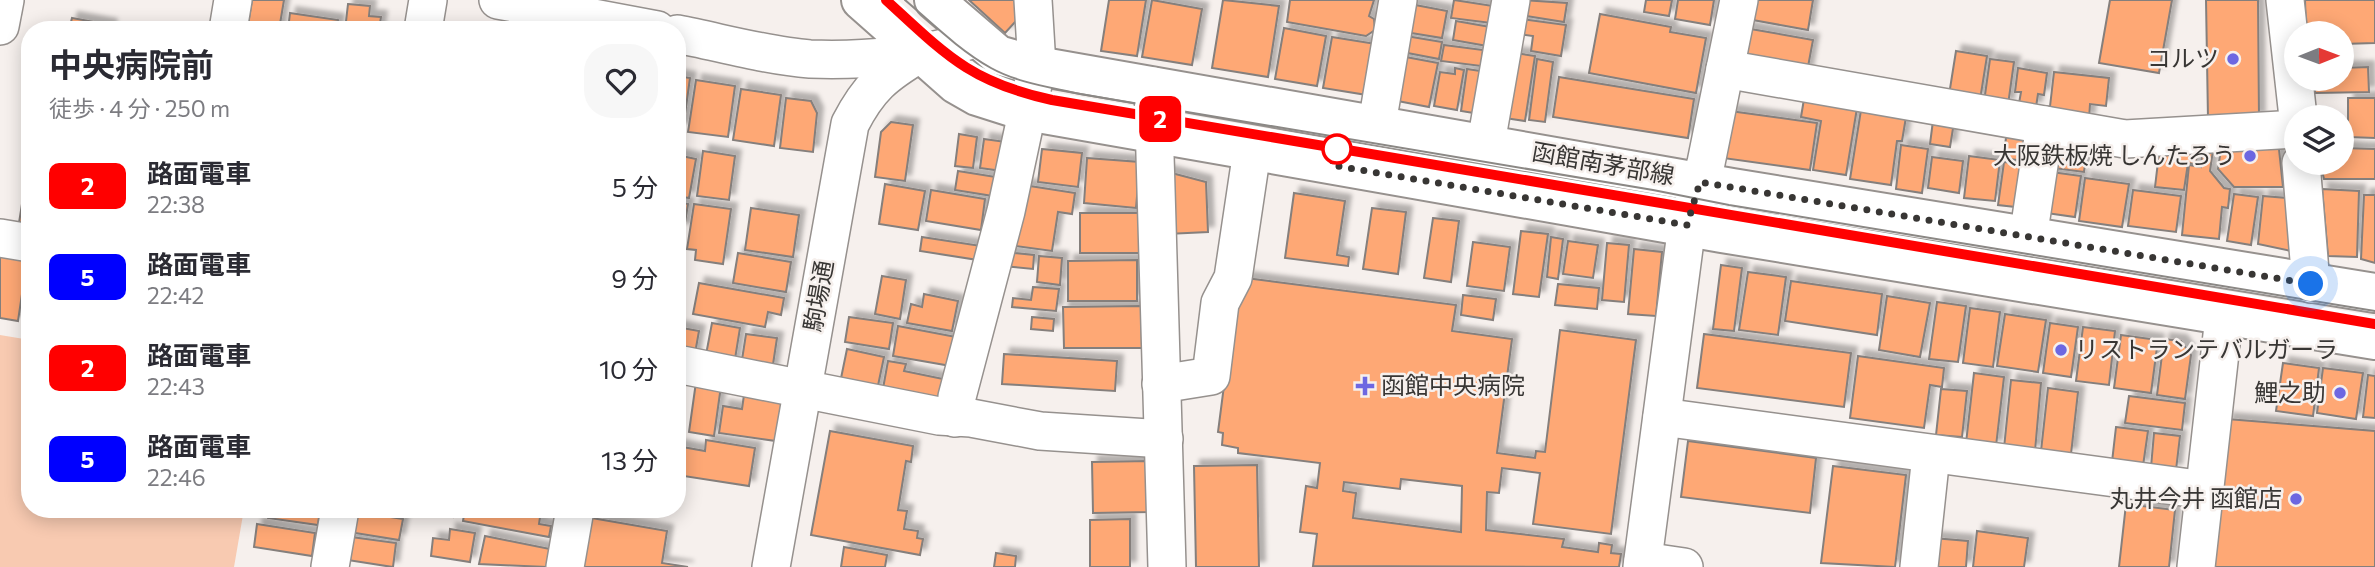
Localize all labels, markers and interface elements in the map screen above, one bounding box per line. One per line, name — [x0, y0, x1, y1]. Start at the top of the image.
north arrow — [2284, 21, 2354, 91]
map controls — [2284, 21, 2354, 175]
text: 中央病院前 — [49, 43, 214, 84]
place label: コルツ — [2147, 43, 2219, 72]
button: heart — [584, 44, 658, 118]
marker: コルツ — [2225, 51, 2241, 67]
text: 徒歩 · 4 分 · 250 m — [49, 94, 230, 122]
line badge: 2 — [1137, 96, 1183, 142]
text: 2 — [1153, 104, 1167, 133]
button: layers — [2284, 105, 2354, 175]
unlabelled marker — [1322, 134, 1352, 164]
street label: 函館南茅部線 — [1530, 136, 1677, 189]
place label: 大阪鉄板焼 しんたろう — [1993, 140, 2236, 169]
marker: 大阪鉄板焼 しんたろう — [2242, 148, 2258, 164]
text: 路面電車 — [147, 157, 251, 188]
text: 2 — [81, 171, 94, 200]
text: 5 分 — [612, 171, 658, 202]
text: 22:38 — [147, 190, 205, 218]
text: 路面電車 — [147, 248, 251, 279]
street label: 駒場通 — [797, 258, 838, 334]
text: 5 — [81, 262, 95, 291]
text: 9 分 — [611, 262, 658, 293]
your location — [2293, 266, 2328, 301]
text: 22:42 — [147, 281, 204, 309]
place label: リストランテバルガーラ — [2075, 334, 2338, 363]
text: 路面電車 — [147, 339, 251, 370]
marker: リストランテバルガーラ — [2053, 342, 2069, 358]
text: 2 — [81, 353, 94, 382]
text: 10 分 — [599, 353, 658, 384]
place label: 函館中央病院 — [1381, 370, 1525, 399]
text: 22:43 — [147, 372, 205, 400]
marker: 函館中央病院 — [1355, 376, 1375, 396]
place label: 鯉之助 — [2254, 377, 2326, 406]
marker: 鯉之助 — [2332, 385, 2348, 401]
text: 路面電車 — [147, 430, 251, 461]
text: 5 — [81, 444, 95, 473]
text: 13 分 — [601, 444, 658, 475]
text: 22:46 — [147, 463, 206, 491]
place label: 丸井今井 函館店 — [2109, 483, 2282, 512]
marker: 丸井今井 函館店 — [2288, 491, 2304, 507]

